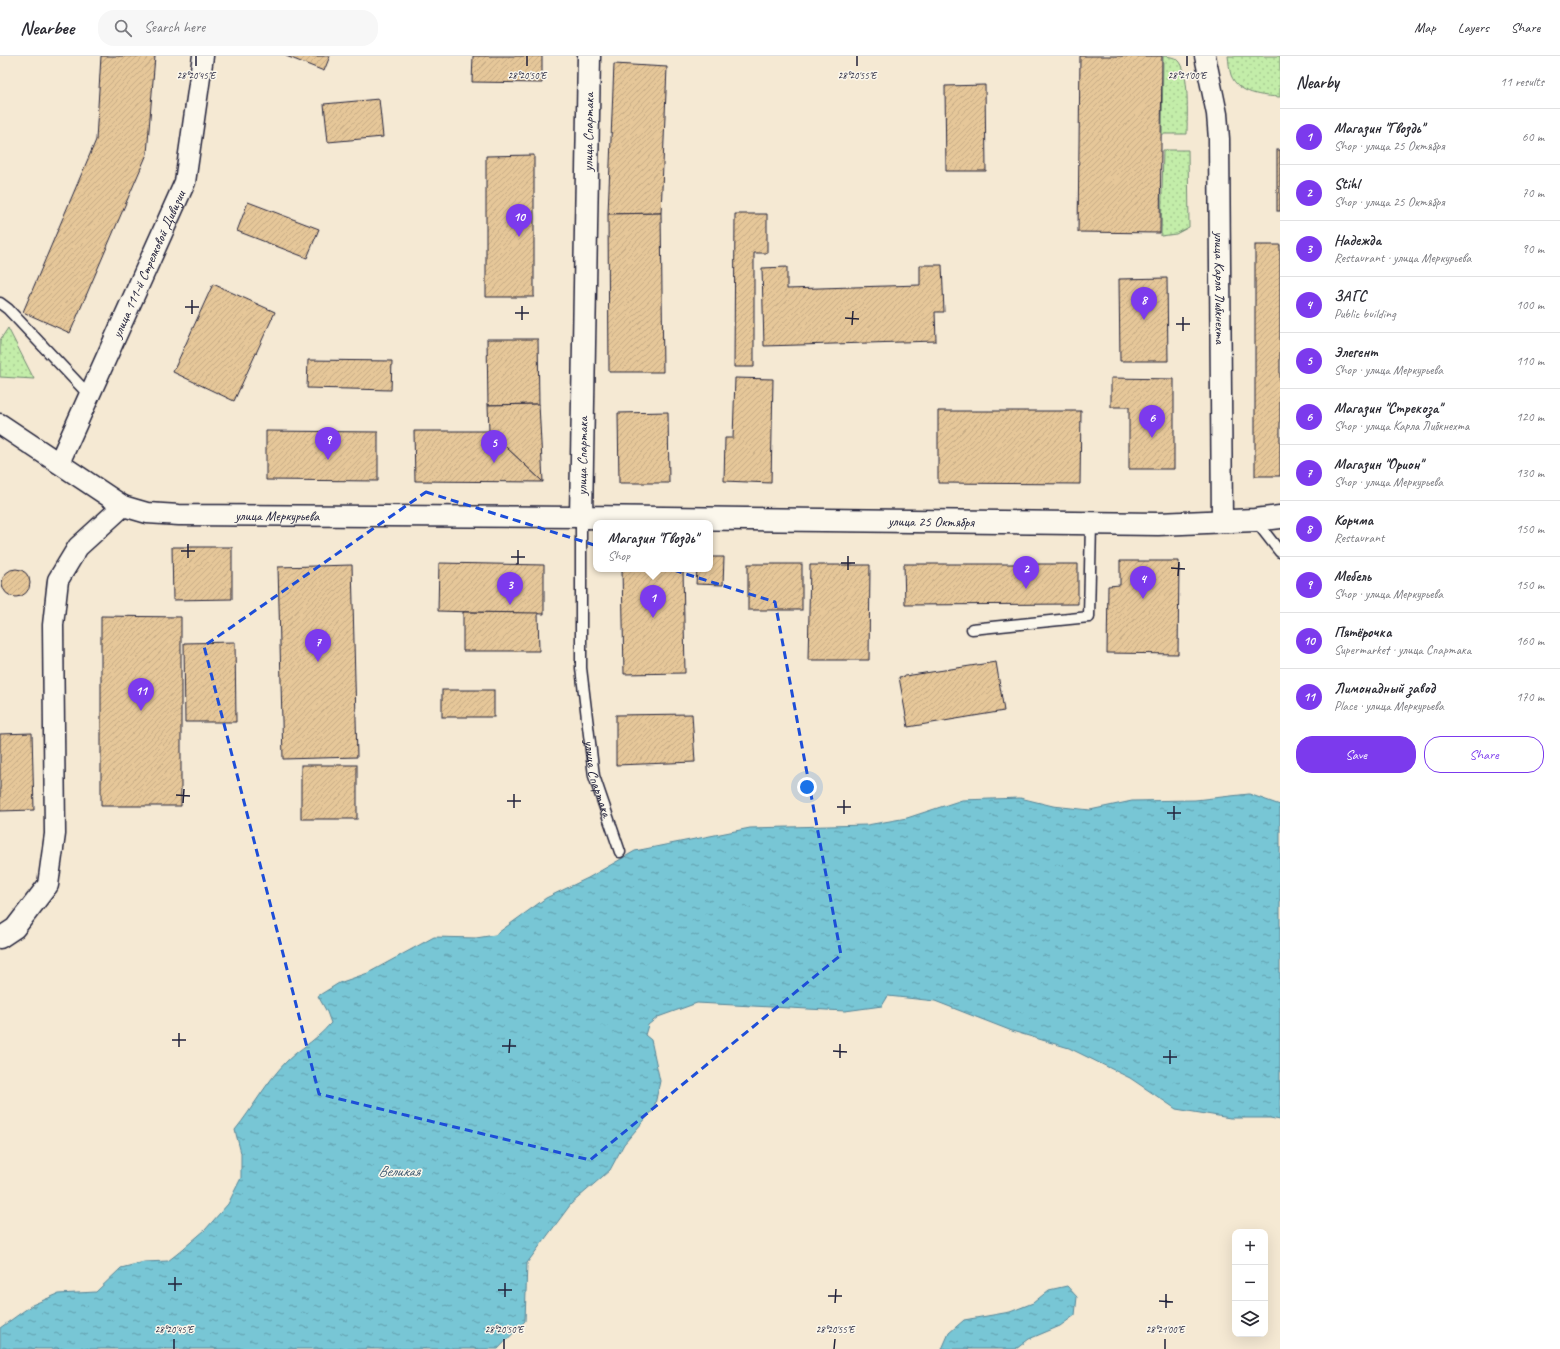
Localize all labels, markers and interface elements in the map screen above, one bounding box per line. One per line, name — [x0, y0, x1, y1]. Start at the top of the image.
search box — [98, 10, 378, 46]
text: Nearbee — [20, 16, 74, 40]
icon: search — [112, 17, 134, 39]
text: Search here — [144, 18, 205, 37]
text: Map — [1414, 19, 1436, 36]
text: Layers — [1458, 19, 1489, 36]
text: Share — [1511, 19, 1540, 36]
text: 28°20'45"E — [177, 69, 217, 82]
text: 28°20'50"E — [508, 69, 548, 82]
text: 28°20'55"E — [838, 69, 878, 82]
text: 28°21'00"E — [1168, 69, 1208, 82]
text: Nearby — [1296, 72, 1339, 93]
text: 11 results — [1500, 74, 1544, 90]
street label: улица Спартака — [579, 91, 598, 173]
text: Магазин "Гвоздь" — [1334, 119, 1424, 138]
text: 1 — [1306, 129, 1312, 145]
text: 60 m — [1522, 129, 1544, 145]
text: Shop · улица 25 Октября — [1334, 138, 1444, 154]
text: Stihl — [1334, 175, 1359, 194]
text: 2 — [1306, 185, 1312, 201]
text: 70 m — [1522, 185, 1544, 201]
street label: улица 111-й Стрелковой Дивизии — [108, 187, 189, 342]
text: Shop · улица 25 Октября — [1334, 194, 1444, 210]
pin: 10 — [506, 204, 532, 237]
street label: улица Карла Либкнехта — [1211, 230, 1229, 345]
text: Надежда — [1334, 231, 1381, 250]
text: 3 — [1306, 241, 1312, 257]
text: 90 m — [1522, 241, 1544, 257]
text: Restaurant · улица Меркурьева — [1334, 250, 1471, 266]
pin: 8 — [1131, 287, 1157, 320]
text: ЗАГС — [1334, 287, 1366, 306]
text: 4 — [1306, 297, 1312, 313]
text: 100 m — [1516, 297, 1544, 313]
text: Public building — [1334, 306, 1396, 322]
text: Элегент — [1334, 343, 1377, 362]
text: 5 — [1306, 353, 1312, 369]
text: 110 m — [1516, 353, 1544, 369]
text: Shop · улица Меркурьева — [1334, 362, 1443, 378]
text: Магазин "Стрекоза" — [1334, 399, 1442, 418]
pin: 6 — [1139, 405, 1165, 438]
text: 6 — [1306, 409, 1312, 425]
text: 120 m — [1516, 409, 1544, 425]
street label: улица Спартака — [573, 415, 592, 497]
text: Shop · улица Карла Либкнехта — [1334, 418, 1469, 434]
pin: 9 — [315, 427, 341, 460]
pin: 5 — [481, 430, 507, 463]
text: Магазин "Орион" — [1334, 455, 1423, 474]
text: 7 — [1306, 465, 1312, 481]
text: 130 m — [1516, 465, 1544, 481]
text: Shop · улица Меркурьева — [1334, 474, 1443, 490]
street label: улица Меркурьева — [234, 507, 320, 525]
text: Корчма — [1334, 511, 1373, 530]
street label: улица 25 Октября — [887, 513, 976, 531]
popup — [593, 520, 713, 572]
text: 8 — [1306, 521, 1312, 537]
text: 150 m — [1516, 521, 1544, 537]
text: Магазин "Гвоздь" — [608, 529, 698, 548]
text: Restaurant — [1334, 530, 1384, 546]
text: Shop — [608, 548, 630, 564]
pin: 2 — [1013, 556, 1039, 589]
pin: 4 — [1130, 566, 1156, 599]
text: Мебель — [1334, 567, 1371, 586]
pin: 3 — [497, 572, 523, 605]
text: 9 — [1306, 577, 1312, 593]
text: 150 m — [1516, 577, 1544, 593]
pin: 1 — [640, 585, 666, 618]
text: Shop · улица Меркурьева — [1334, 586, 1443, 602]
text: Пятёрочка — [1334, 623, 1391, 642]
pin: 7 — [305, 629, 331, 662]
text: 10 — [1303, 633, 1315, 649]
text: 160 m — [1516, 633, 1544, 649]
text: Supermarket · улица Спартака — [1334, 642, 1471, 658]
pin: 11 — [128, 678, 154, 711]
text: Лимонадный завод — [1334, 679, 1435, 698]
text: 11 — [1303, 689, 1315, 705]
text: 170 m — [1516, 689, 1544, 705]
text: Place · улица Меркурьева — [1334, 698, 1444, 714]
button: Save — [1296, 736, 1416, 773]
button: Share — [1424, 736, 1544, 773]
street label: улица Спартака — [581, 738, 616, 820]
your location — [797, 777, 817, 797]
water label: Великая — [378, 1162, 422, 1181]
map controls — [1232, 1229, 1268, 1337]
button: + — [1232, 1229, 1268, 1265]
button: − — [1232, 1265, 1268, 1301]
button: layers — [1232, 1301, 1268, 1337]
text: 28°20'45"E — [155, 1323, 195, 1336]
text: 28°20'50"E — [485, 1323, 525, 1336]
text: 28°20'55"E — [816, 1323, 856, 1336]
text: 28°21'00"E — [1146, 1323, 1186, 1336]

